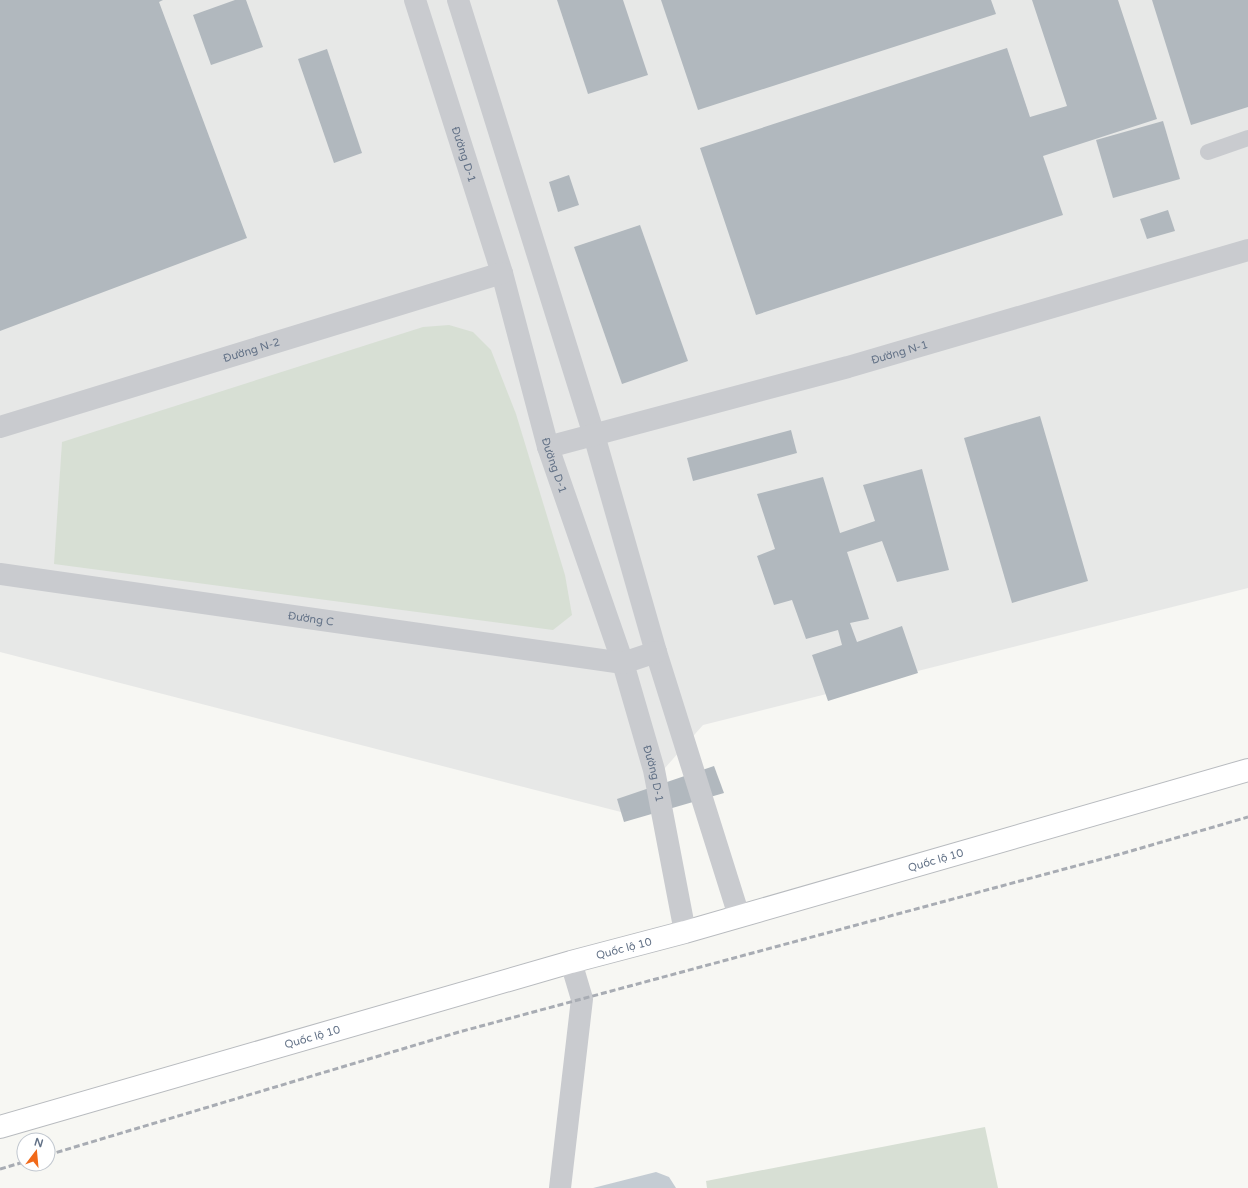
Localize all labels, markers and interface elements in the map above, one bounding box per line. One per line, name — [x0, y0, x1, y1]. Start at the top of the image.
street label: Đường D-1 — [449, 125, 479, 184]
street label: Đường N-2 — [222, 335, 281, 365]
street label: Đường N-1 — [869, 338, 929, 366]
street label: Đường D-1 — [539, 436, 570, 495]
street label: Đường C — [287, 609, 335, 628]
street label: Đường D-1 — [641, 744, 666, 803]
street label: Quốc lộ 10 — [906, 846, 965, 874]
street label: Quốc lộ 10 — [595, 935, 653, 962]
street label: Quốc lộ 10 — [283, 1023, 342, 1051]
north arrow — [16, 1132, 56, 1172]
text: N — [33, 1135, 45, 1150]

